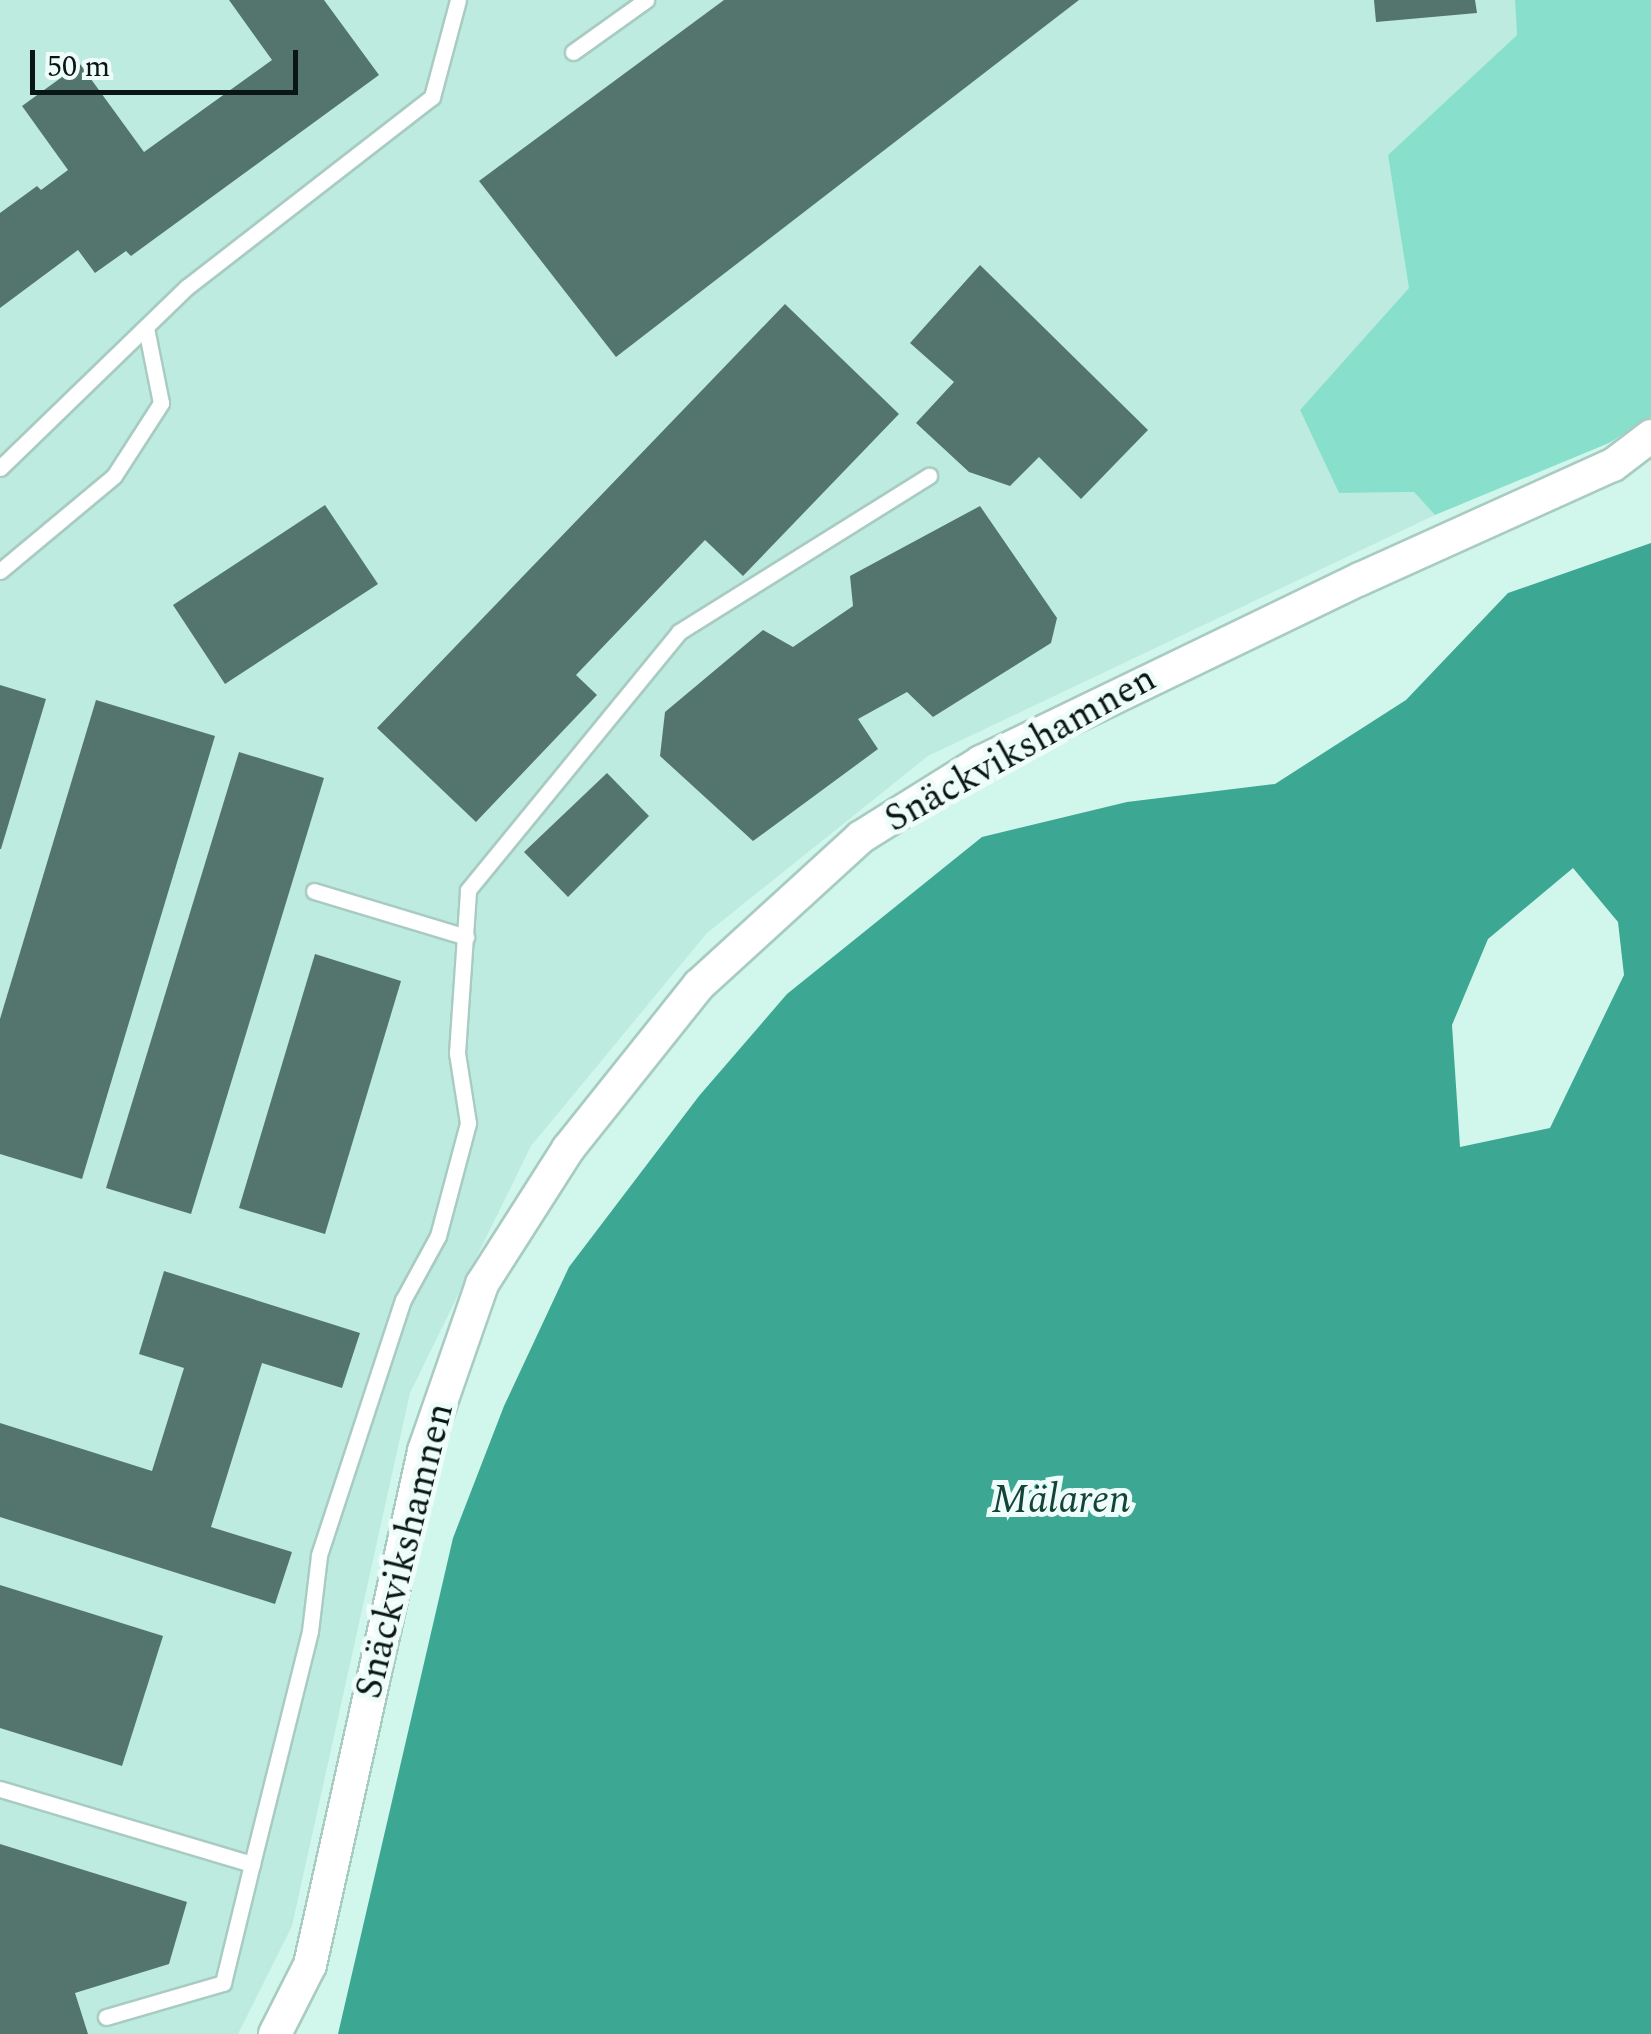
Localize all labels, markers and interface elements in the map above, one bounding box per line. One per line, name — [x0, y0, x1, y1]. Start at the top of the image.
scale bar — [35, 30, 302, 92]
text: 50 m — [47, 44, 110, 90]
street label: Snäckvikshamnen — [877, 657, 1165, 843]
street label: Snäckvikshamnen — [347, 1399, 465, 1703]
water label: Mälaren — [992, 1477, 1130, 1525]

